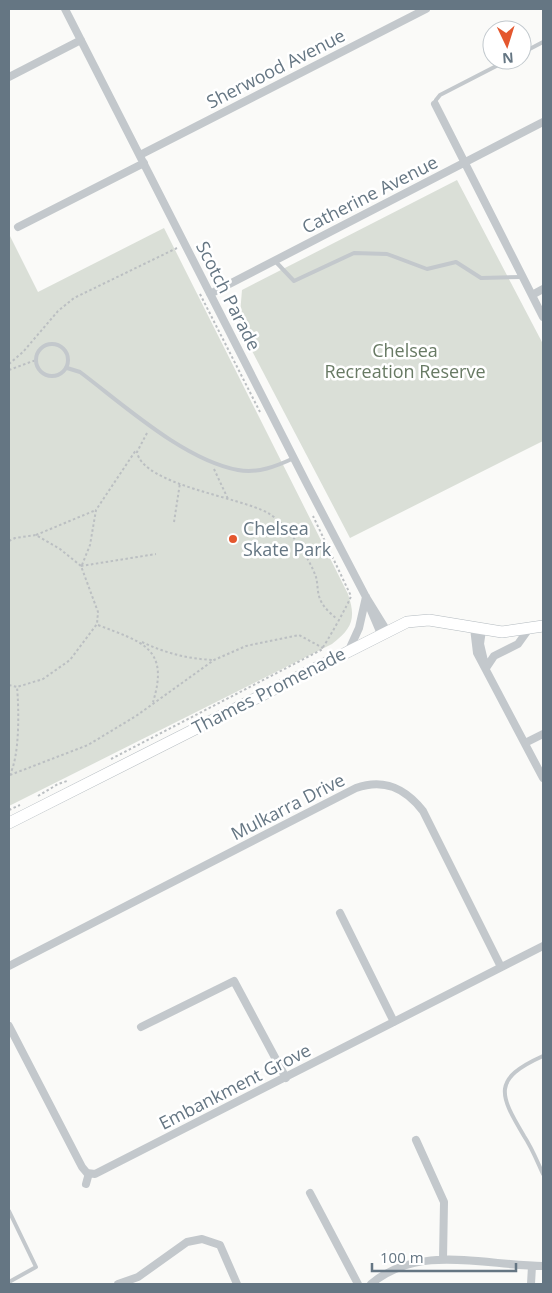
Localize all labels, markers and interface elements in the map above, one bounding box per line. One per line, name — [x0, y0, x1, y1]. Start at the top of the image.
north arrow — [482, 20, 532, 70]
street label: Sherwood Avenue — [202, 23, 349, 113]
text: N — [502, 49, 514, 68]
street label: Catherine Avenue — [298, 150, 442, 239]
street label: Scotch Parade — [191, 237, 267, 354]
park label: Chelsea Recreation Reserve — [324, 338, 486, 383]
place label: Chelsea Skate Park — [243, 516, 332, 561]
marker: Chelsea Skate Park — [227, 533, 239, 545]
street label: Thames Promenade — [188, 641, 349, 739]
street label: Mulkarra Drive — [227, 767, 349, 845]
street label: Embankment Grove — [154, 1037, 315, 1135]
scale bar — [372, 1240, 516, 1272]
text: 100 m — [380, 1247, 424, 1267]

